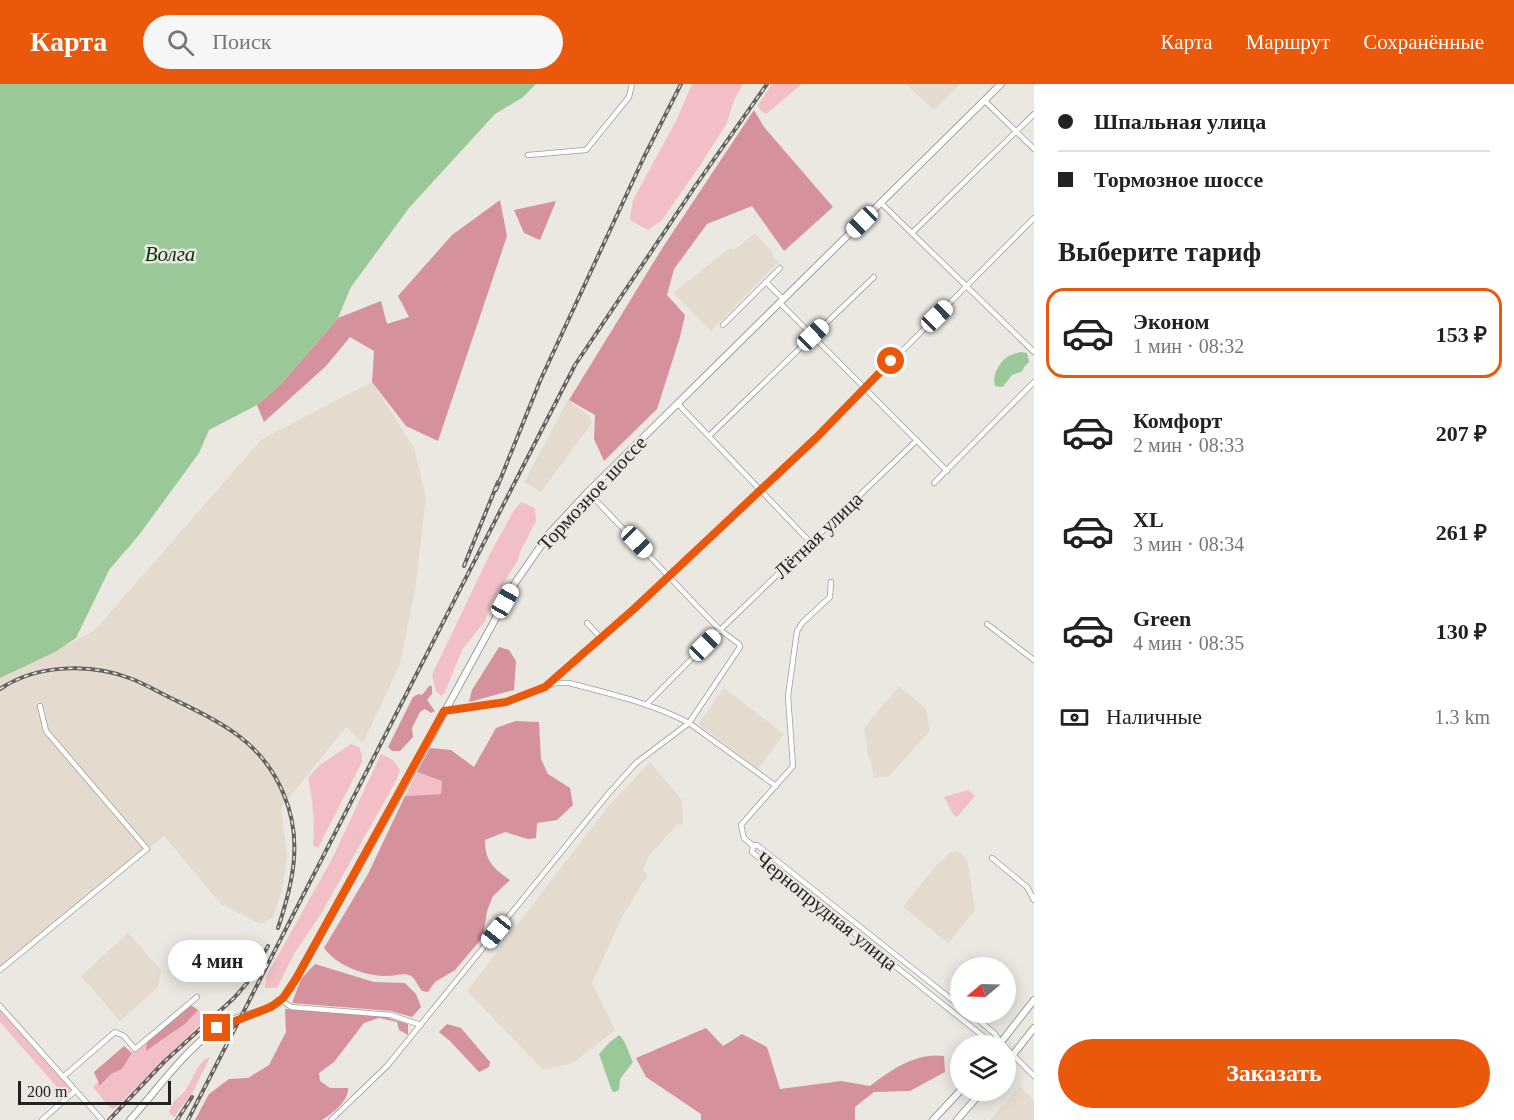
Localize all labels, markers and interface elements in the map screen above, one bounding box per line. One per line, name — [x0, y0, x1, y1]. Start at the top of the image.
search box — [143, 15, 563, 69]
text: Карта — [30, 26, 107, 57]
icon: search — [164, 26, 197, 59]
text: Поиск — [212, 29, 271, 54]
text: Карта — [1161, 30, 1213, 54]
text: Маршрут — [1246, 30, 1330, 54]
text: Сохранённые — [1363, 30, 1484, 54]
text: Шпальная улица — [1094, 109, 1266, 134]
text: Тормозное шоссе — [1094, 167, 1263, 192]
car — [843, 203, 881, 241]
text: Выберите тариф — [1058, 237, 1261, 267]
water label: Волга — [145, 242, 195, 266]
car — [918, 297, 956, 335]
icon: car — [1061, 306, 1115, 360]
text: Эконом — [1133, 309, 1210, 334]
car — [794, 316, 832, 354]
text: 153 ₽ — [1436, 322, 1487, 347]
text: 1 мин · 08:32 — [1133, 335, 1244, 357]
route start — [877, 347, 904, 374]
icon: car — [1061, 405, 1115, 459]
text: Комфорт — [1133, 408, 1222, 433]
text: 207 ₽ — [1436, 421, 1487, 446]
street label: Тормозное шоссе — [533, 431, 652, 556]
text: 2 мин · 08:33 — [1133, 434, 1244, 456]
street label: Лётная улица — [769, 487, 868, 583]
icon: car — [1061, 504, 1115, 558]
text: XL — [1133, 507, 1164, 532]
text: 261 ₽ — [1436, 520, 1487, 545]
car — [618, 523, 656, 561]
text: 3 мин · 08:34 — [1133, 533, 1244, 555]
car — [488, 581, 522, 621]
icon: car — [1061, 603, 1115, 657]
text: Green — [1133, 606, 1191, 631]
text: 130 ₽ — [1436, 619, 1487, 644]
car — [686, 626, 724, 664]
text: 4 мин · 08:35 — [1133, 632, 1244, 654]
icon: cash — [1058, 701, 1091, 734]
text: Наличные — [1106, 704, 1202, 729]
text: 1.3 km — [1434, 706, 1490, 728]
street label: Чернопрудная улица — [751, 847, 902, 975]
car — [478, 912, 514, 952]
callout: 4 мин — [168, 941, 266, 983]
text: 4 мин — [192, 950, 243, 972]
north arrow — [950, 957, 1016, 1023]
map controls — [950, 957, 1016, 1101]
route end — [203, 1014, 230, 1041]
button: layers — [950, 1035, 1016, 1101]
button: Заказать — [1058, 1039, 1490, 1108]
scale bar — [18, 1078, 171, 1106]
text: 200 m — [27, 1083, 67, 1100]

